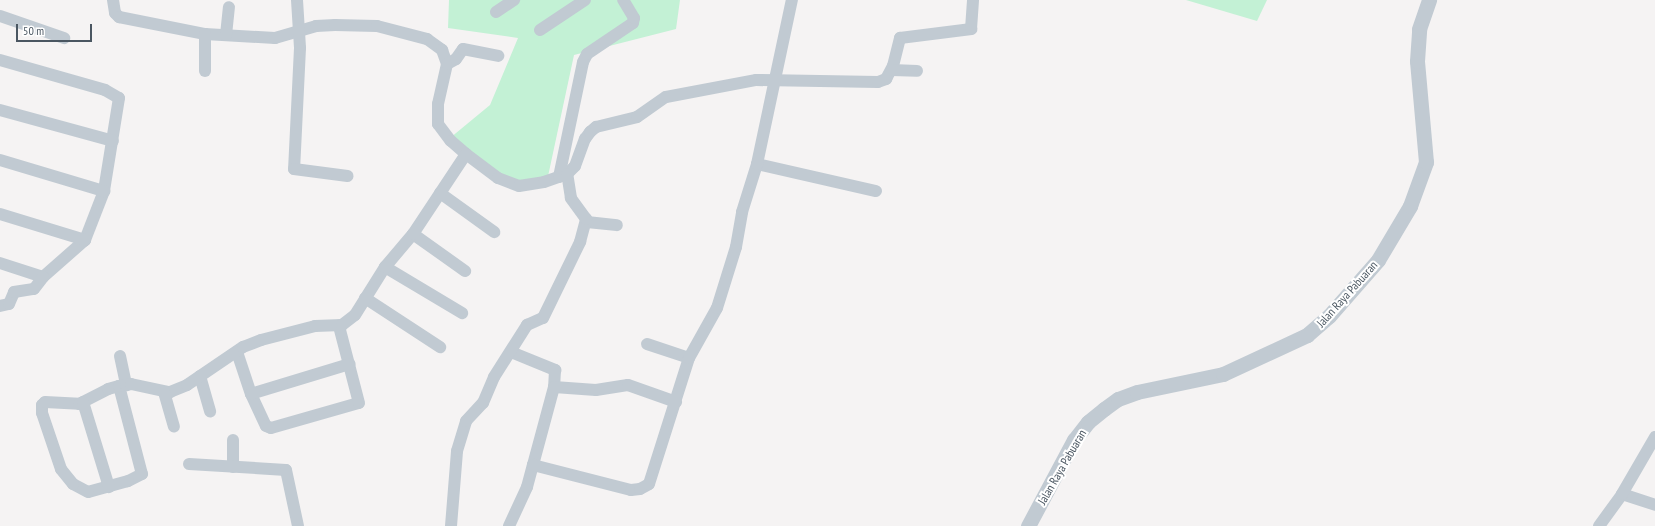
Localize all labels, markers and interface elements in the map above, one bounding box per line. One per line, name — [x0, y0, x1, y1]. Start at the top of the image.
scale bar — [18, 16, 94, 42]
text: 50 m — [23, 23, 44, 38]
street label: Jalan Raya Pabuaran — [1314, 258, 1380, 330]
street label: Jalan Raya Pabuaran — [1035, 427, 1089, 507]

